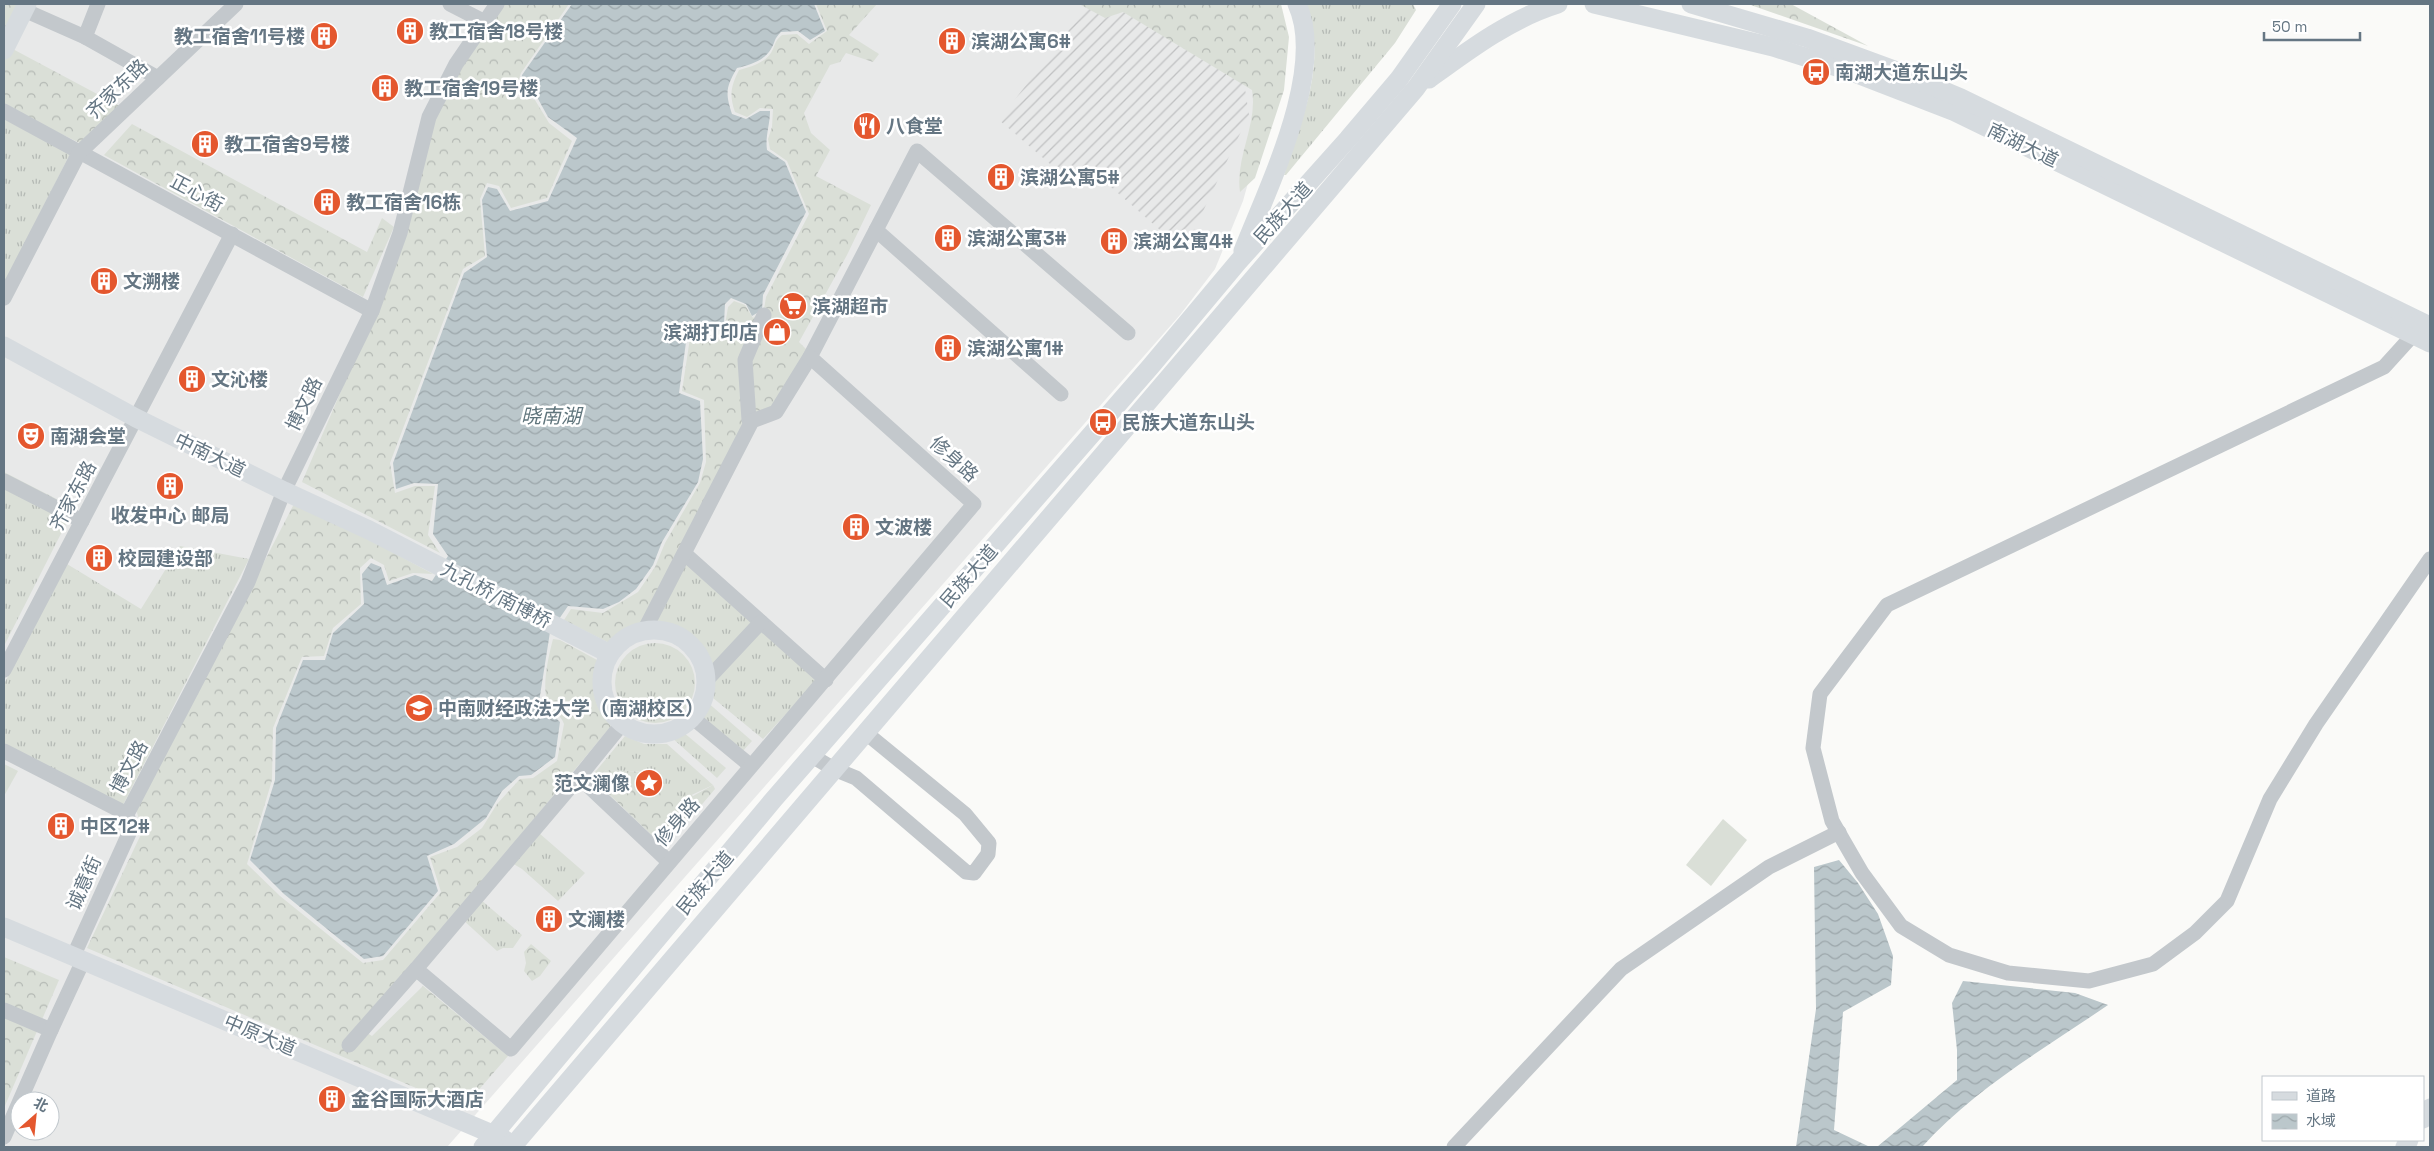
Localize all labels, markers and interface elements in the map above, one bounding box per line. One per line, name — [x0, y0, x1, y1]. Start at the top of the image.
scale bar — [2264, 10, 2360, 42]
building icon: 教工宿舍18号楼 — [395, 16, 425, 46]
text: 50 m — [2272, 17, 2307, 36]
place label: 教工宿舍18号楼 — [429, 19, 563, 44]
building icon: 教工宿舍11号楼 — [309, 21, 339, 51]
place label: 教工宿舍11号楼 — [174, 24, 305, 49]
building icon: 滨湖公寓6# — [937, 26, 967, 56]
place label: 滨湖公寓6# — [971, 29, 1071, 54]
street label: 齐家东路 — [81, 54, 153, 124]
bus stop icon: 南湖大道东山头 — [1801, 57, 1831, 87]
place label: 南湖大道东山头 — [1835, 60, 1968, 85]
building icon: 教工宿舍19号楼 — [370, 73, 400, 103]
place label: 教工宿舍19号楼 — [404, 76, 538, 101]
restaurant icon: 八食堂 — [852, 111, 882, 141]
place label: 八食堂 — [886, 114, 943, 139]
street label: 南湖大道 — [1983, 117, 2063, 173]
building icon: 教工宿舍9号楼 — [190, 129, 220, 159]
place label: 教工宿舍9号楼 — [224, 132, 350, 157]
building icon: 滨湖公寓5# — [986, 162, 1016, 192]
place label: 滨湖公寓5# — [1020, 165, 1119, 190]
street label: 正心街 — [166, 169, 228, 217]
street label: 民族大道 — [1248, 176, 1318, 250]
building icon: 教工宿舍16栋 — [312, 187, 342, 217]
place label: 教工宿舍16栋 — [346, 190, 461, 215]
building icon: 滨湖公寓3# — [933, 223, 963, 253]
place label: 滨湖公寓3# — [967, 226, 1067, 251]
building icon: 滨湖公寓4# — [1099, 226, 1129, 256]
place label: 滨湖公寓4# — [1133, 229, 1233, 254]
building icon: 文溯楼 — [89, 266, 119, 296]
place label: 文溯楼 — [123, 269, 180, 294]
supermarket icon: 滨湖超市 — [778, 291, 808, 321]
place label: 滨湖超市 — [812, 294, 888, 319]
shop icon: 滨湖打印店 — [762, 317, 792, 347]
place label: 滨湖打印店 — [663, 320, 758, 345]
building icon: 滨湖公寓1# — [933, 333, 963, 363]
place label: 滨湖公寓1# — [967, 336, 1064, 361]
building icon: 文沁楼 — [177, 364, 207, 394]
place label: 文沁楼 — [211, 367, 268, 392]
street label: 博文路 — [280, 373, 328, 435]
water label: 晓南湖 — [521, 403, 584, 429]
bus stop icon: 民族大道东山头 — [1088, 407, 1118, 437]
place label: 民族大道东山头 — [1122, 410, 1255, 435]
theatre icon: 南湖会堂 — [16, 421, 46, 451]
place label: 南湖会堂 — [50, 424, 126, 449]
street label: 中南大道 — [170, 427, 250, 483]
street label: 修身路 — [924, 431, 984, 487]
street label: 齐家东路 — [44, 457, 102, 535]
building icon: 收发中心 邮局 — [155, 471, 185, 501]
place label: 收发中心 邮局 — [111, 503, 229, 528]
building icon: 文波楼 — [841, 512, 871, 542]
place label: 文波楼 — [875, 515, 932, 540]
street label: 民族大道 — [935, 539, 1003, 613]
building icon: 校园建设部 — [84, 543, 114, 573]
place label: 校园建设部 — [118, 546, 213, 571]
street label: 九孔桥/南博桥 — [436, 556, 556, 634]
school or university icon: 中南财经政法大学（南湖校区） — [404, 693, 434, 723]
place label: 中南财经政法大学（南湖校区） — [438, 696, 704, 721]
street label: 博文路 — [105, 736, 153, 798]
place icon: 范文澜像 — [634, 768, 664, 798]
place label: 范文澜像 — [554, 771, 630, 796]
street label: 修身路 — [649, 792, 705, 852]
building icon: 中区12# — [46, 811, 76, 841]
place label: 中区12# — [80, 814, 150, 839]
street label: 民族大道 — [671, 846, 739, 920]
street label: 诚意街 — [61, 852, 107, 914]
building icon: 文澜楼 — [534, 904, 564, 934]
place label: 文澜楼 — [568, 907, 625, 932]
street label: 中原大道 — [220, 1009, 300, 1061]
legend — [2262, 1076, 2424, 1141]
building icon: 金谷国际大酒店 — [317, 1084, 347, 1114]
text: 道路 — [2306, 1086, 2336, 1105]
place label: 金谷国际大酒店 — [351, 1087, 484, 1112]
north arrow — [10, 1091, 60, 1141]
text: 北 — [31, 1093, 51, 1116]
text: 水域 — [2306, 1111, 2336, 1130]

